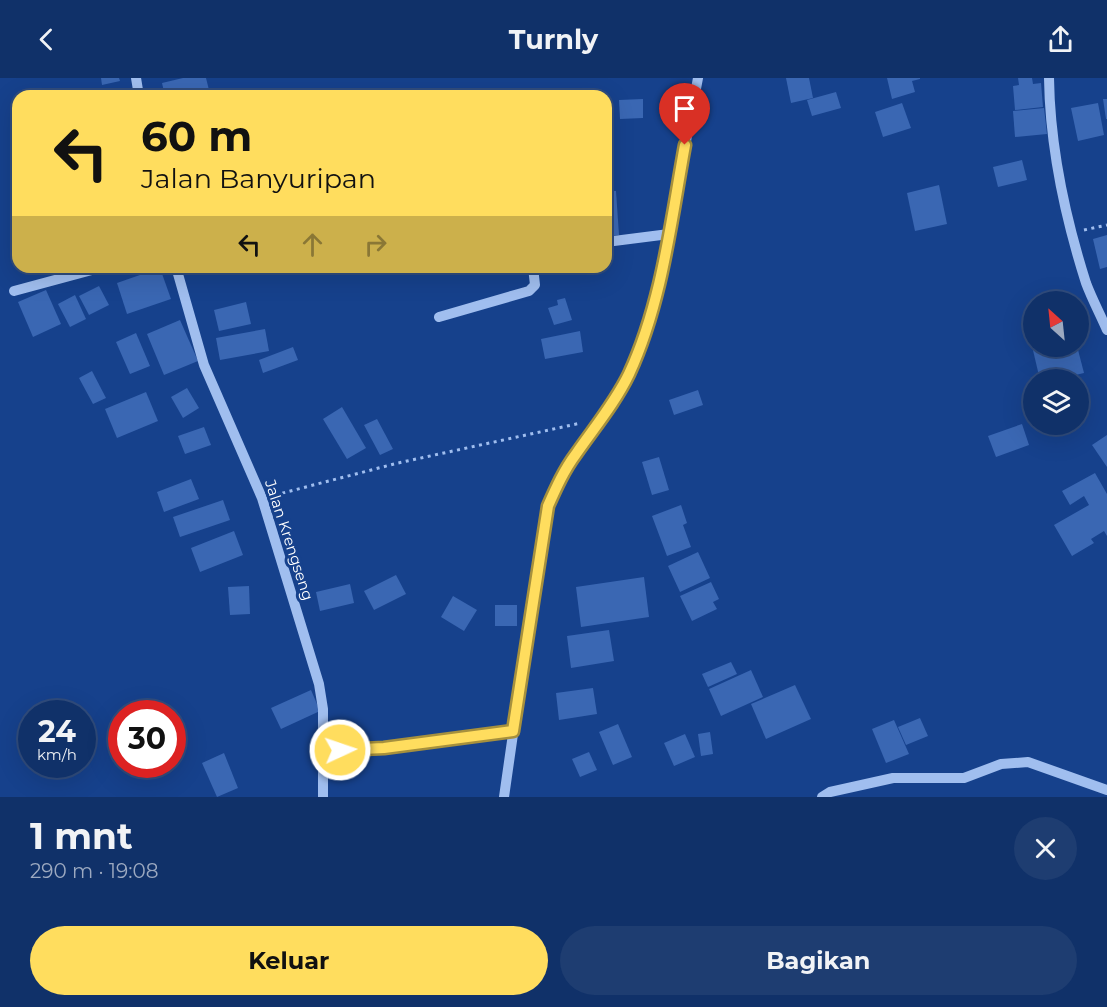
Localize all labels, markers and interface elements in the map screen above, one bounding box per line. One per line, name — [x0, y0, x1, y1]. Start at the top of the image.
icon: back — [30, 23, 63, 56]
text: Turnly — [509, 23, 598, 56]
icon: share — [1044, 23, 1077, 56]
pin — [659, 83, 710, 145]
icon: arrive — [668, 92, 701, 125]
text: 60 m — [141, 110, 252, 162]
icon: left — [42, 114, 120, 192]
text: Jalan Banyuripan — [141, 162, 376, 195]
icon: left — [233, 228, 266, 261]
icon: ahead — [296, 228, 329, 261]
icon: right — [359, 228, 392, 261]
north arrow — [1023, 291, 1089, 357]
map controls — [1023, 291, 1089, 435]
button: layers — [1023, 369, 1089, 435]
street label: Jalan Krengseng — [261, 476, 318, 603]
speed limit sign: 30 — [108, 700, 186, 778]
text: 24 — [38, 713, 76, 750]
position arrow — [308, 718, 372, 782]
text: km/h — [37, 745, 77, 764]
text: 1 mnt — [30, 814, 133, 858]
button: close — [1014, 817, 1077, 880]
text: 290 m · 19:08 — [30, 859, 158, 883]
button: Keluar — [30, 926, 548, 995]
button: Bagikan — [560, 926, 1077, 995]

